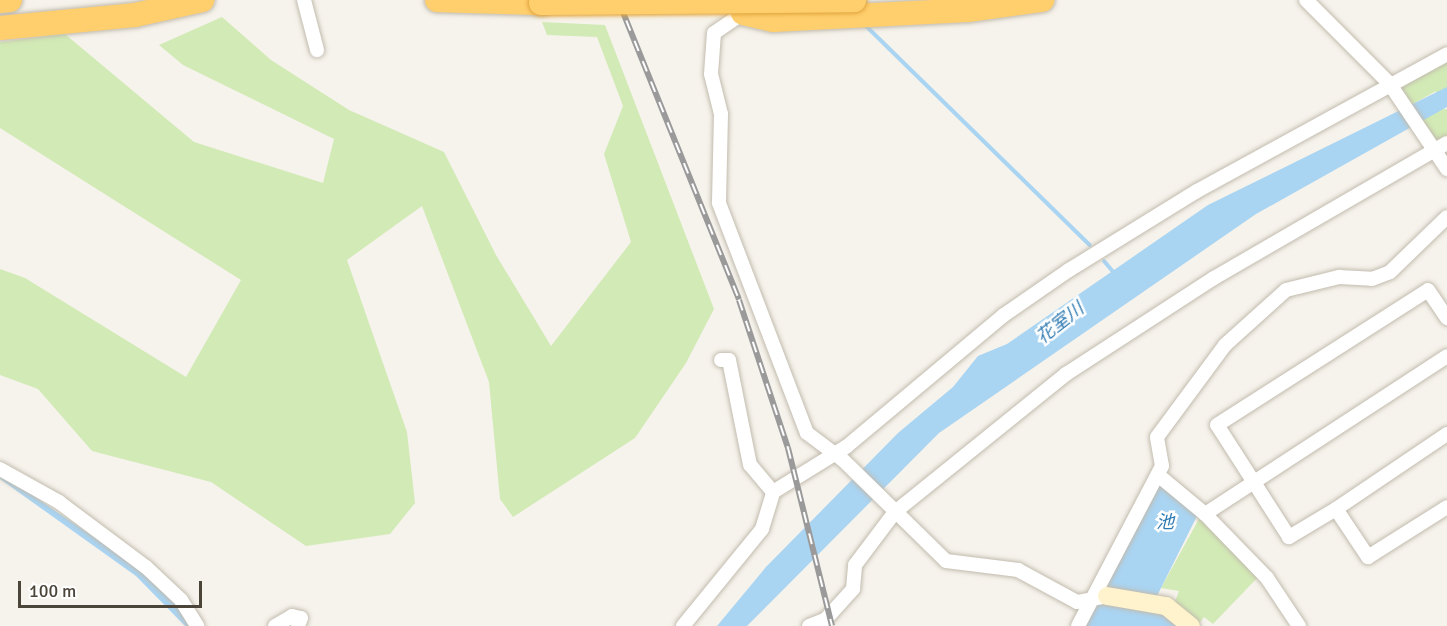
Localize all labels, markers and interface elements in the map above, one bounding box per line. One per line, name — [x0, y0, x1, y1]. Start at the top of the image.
water label: 花室川 — [1032, 298, 1088, 348]
water label: 池 — [1156, 511, 1174, 533]
scale bar — [21, 569, 206, 607]
text: 100 m — [29, 580, 76, 602]

